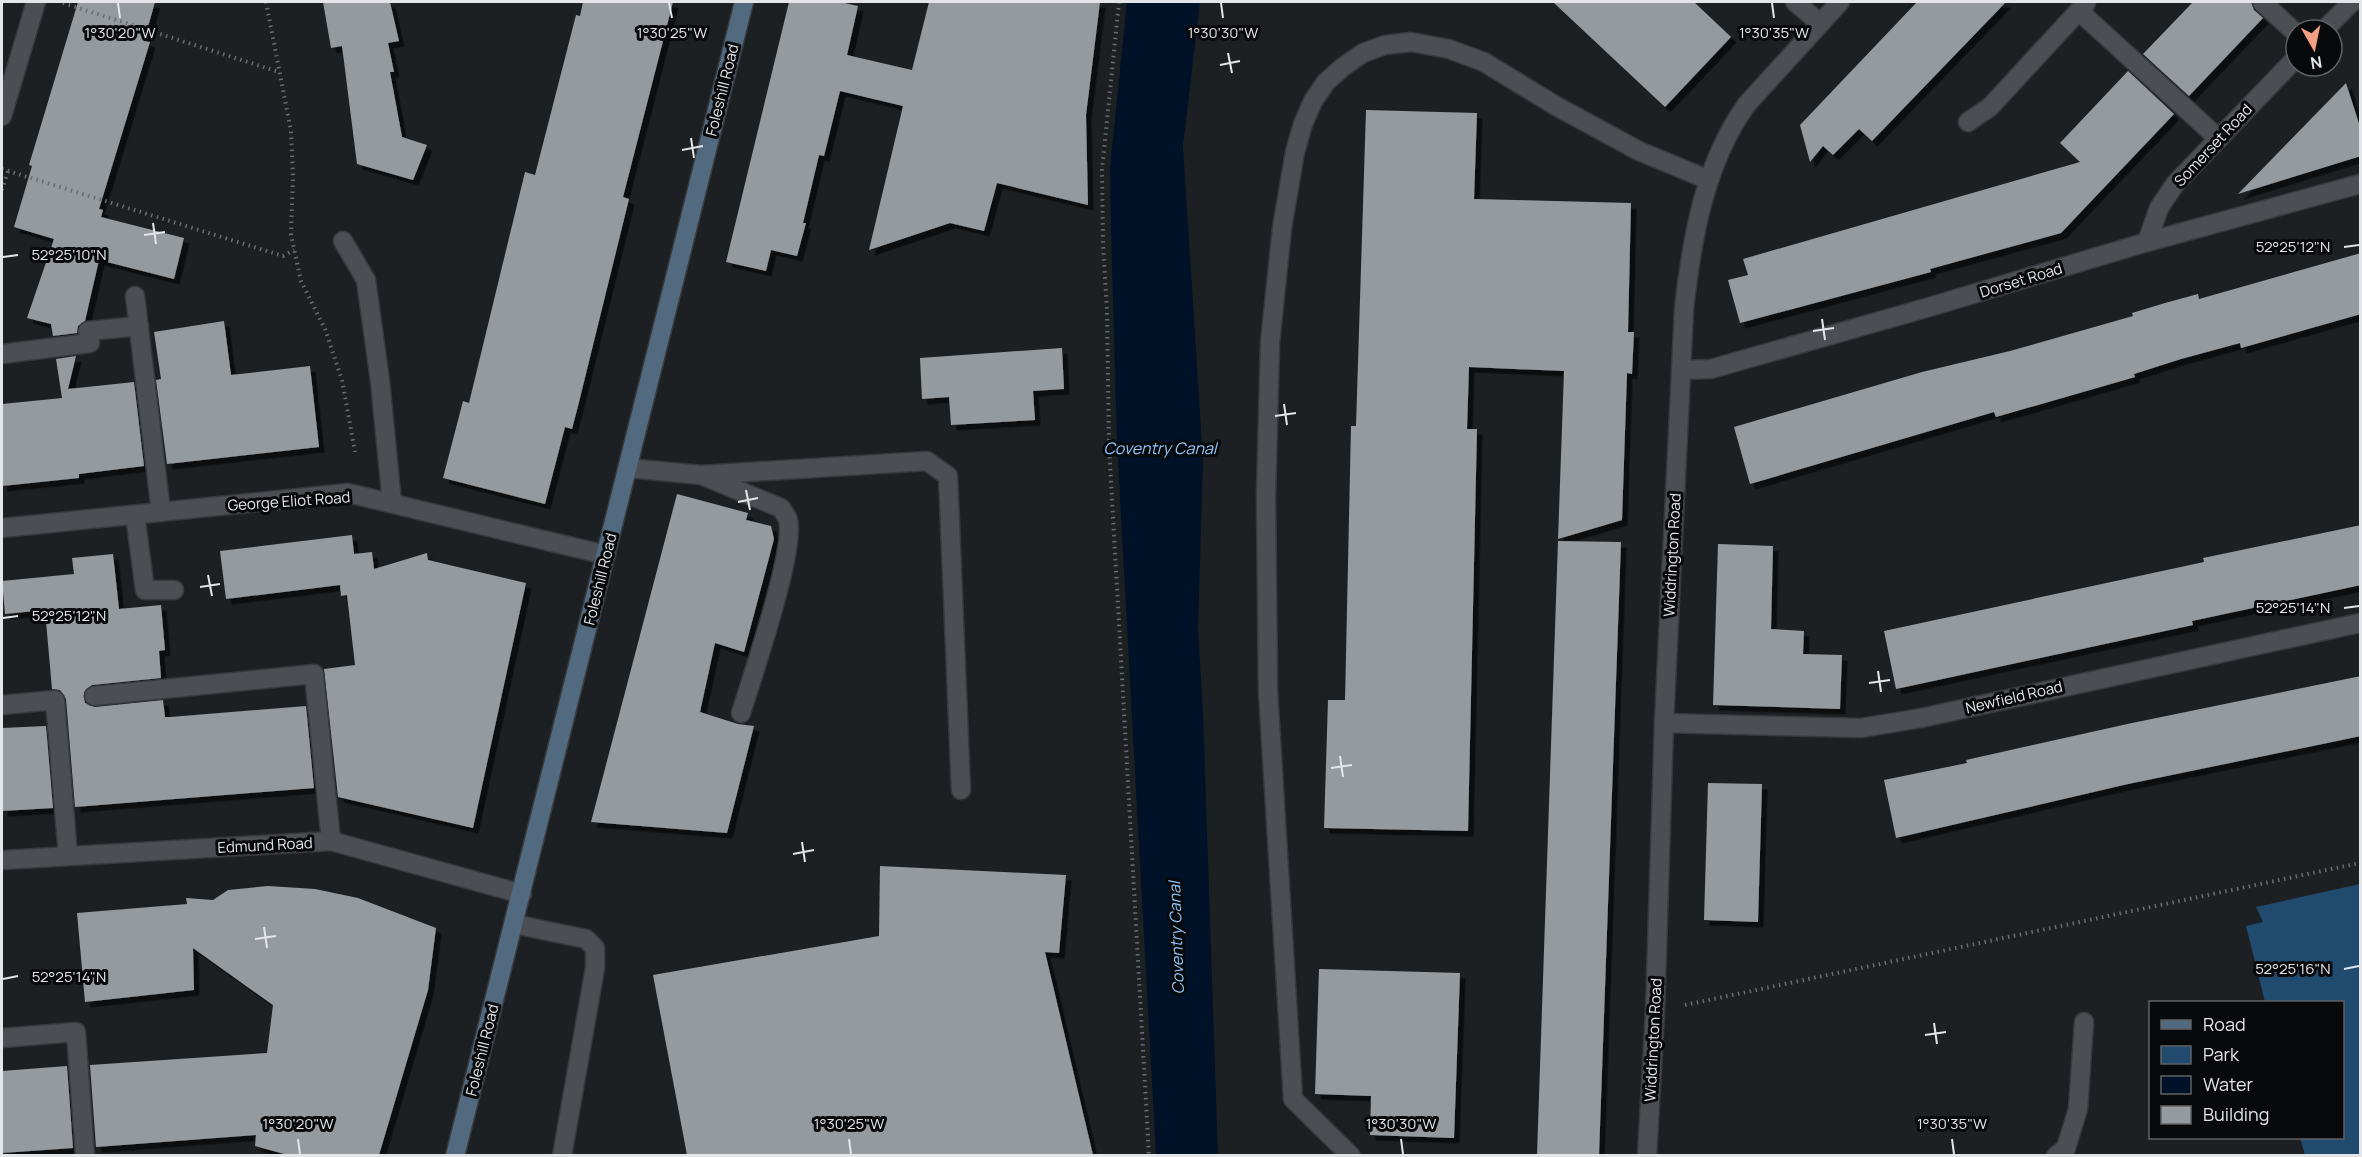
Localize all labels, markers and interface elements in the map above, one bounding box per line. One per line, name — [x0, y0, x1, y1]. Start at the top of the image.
north arrow — [2284, 18, 2344, 78]
text: 1°30'20"W — [85, 22, 155, 43]
text: 1°30'25"W — [637, 22, 707, 43]
text: 1°30'30"W — [1188, 22, 1258, 43]
text: 1°30'35"W — [1739, 22, 1809, 43]
street label: Foleshill Road — [700, 42, 744, 138]
text: N — [2309, 51, 2324, 75]
street label: Somerset Road — [2169, 99, 2257, 191]
text: 52°25'12"N — [2256, 236, 2330, 257]
text: 52°25'10"N — [31, 244, 107, 265]
street label: Dorset Road — [1977, 257, 2065, 303]
water label: Coventry Canal — [1103, 437, 1219, 459]
street label: George Eliot Road — [227, 486, 351, 516]
street label: Widdrington Road — [1658, 493, 1686, 617]
street label: Foleshill Road — [578, 531, 622, 627]
text: 52°25'14"N — [2256, 597, 2330, 618]
text: 52°25'12"N — [32, 605, 106, 626]
street label: Newfield Road — [1963, 676, 2065, 718]
street label: Edmund Road — [217, 832, 313, 858]
water label: Coventry Canal — [1163, 879, 1189, 995]
text: 52°25'16"N — [2255, 958, 2331, 979]
text: 52°25'14"N — [32, 966, 106, 987]
street label: Widdrington Road — [1639, 978, 1667, 1102]
legend — [2149, 1001, 2344, 1139]
street label: Foleshill Road — [460, 1002, 504, 1098]
text: Road — [2203, 1012, 2246, 1036]
text: Park — [2203, 1042, 2240, 1066]
text: Water — [2203, 1072, 2253, 1096]
text: Building — [2203, 1102, 2269, 1126]
text: 1°30'20"W — [263, 1113, 333, 1134]
text: 1°30'25"W — [814, 1113, 884, 1134]
text: 1°30'30"W — [1366, 1113, 1436, 1134]
text: 1°30'35"W — [1917, 1113, 1987, 1134]

